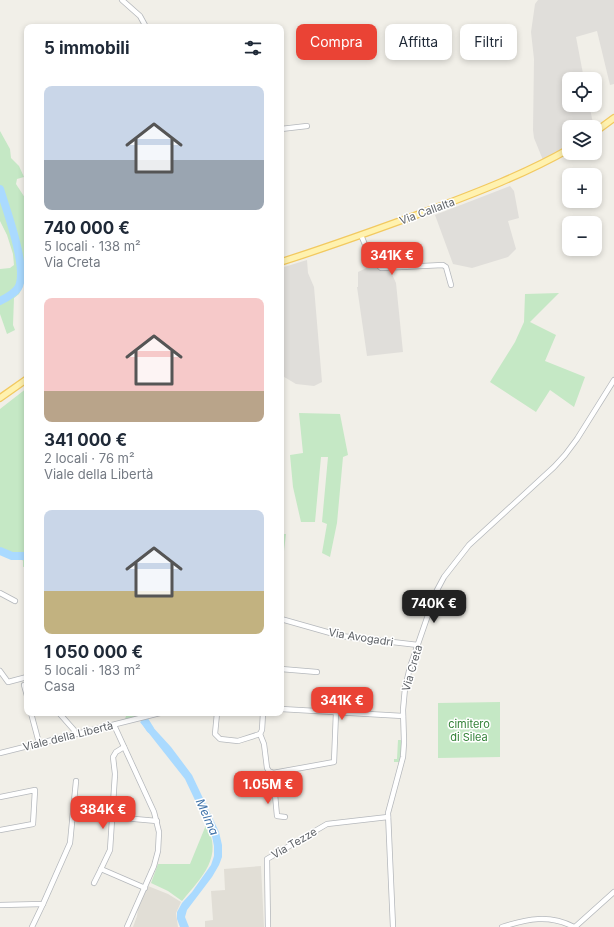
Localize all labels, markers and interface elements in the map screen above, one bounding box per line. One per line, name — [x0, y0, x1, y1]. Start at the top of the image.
chip: Compra — [296, 24, 377, 60]
chip: Affitta — [385, 24, 452, 60]
chip: Filtri — [460, 24, 517, 60]
icon: filters — [242, 37, 264, 59]
text: 5 immobili — [44, 38, 130, 58]
map controls — [562, 72, 602, 256]
button: locate — [562, 72, 602, 112]
icon: home — [118, 112, 190, 184]
button: layers — [562, 120, 602, 160]
button: + — [562, 168, 602, 208]
street label: Via Callalta — [397, 195, 457, 227]
button: − — [562, 216, 602, 256]
text: 740 000 € — [44, 218, 130, 238]
text: 5 locali · 138 m² — [44, 238, 141, 254]
pin: 341K € — [359, 242, 425, 276]
text: 341K € — [370, 247, 414, 263]
text: Via Creta — [44, 254, 100, 270]
icon: home — [118, 324, 190, 396]
text: 341 000 € — [44, 430, 127, 450]
text: 2 locali · 76 m² — [44, 450, 135, 466]
text: Viale della Libertà — [44, 466, 153, 482]
icon: home — [118, 536, 190, 608]
pin: 740K € — [401, 590, 467, 624]
text: 740K € — [411, 595, 457, 611]
street label: Via Avogadri — [328, 625, 394, 649]
text: 1 050 000 € — [44, 642, 143, 662]
street label: Via Creta — [399, 643, 425, 693]
text: 5 locali · 183 m² — [44, 662, 141, 678]
text: Casa — [44, 678, 75, 694]
pin: 341K € — [309, 687, 375, 721]
text: 341K € — [320, 692, 364, 708]
park label: cimitero di Silea — [448, 717, 490, 744]
street label: Viale della Libertà — [21, 718, 115, 754]
pin: 1.05M € — [231, 771, 305, 805]
text: 1.05M € — [243, 776, 293, 792]
pin: 384K € — [70, 796, 136, 830]
water label: Melma — [193, 796, 222, 837]
text: 384K € — [80, 801, 126, 817]
street label: Via Tezze — [269, 824, 319, 862]

